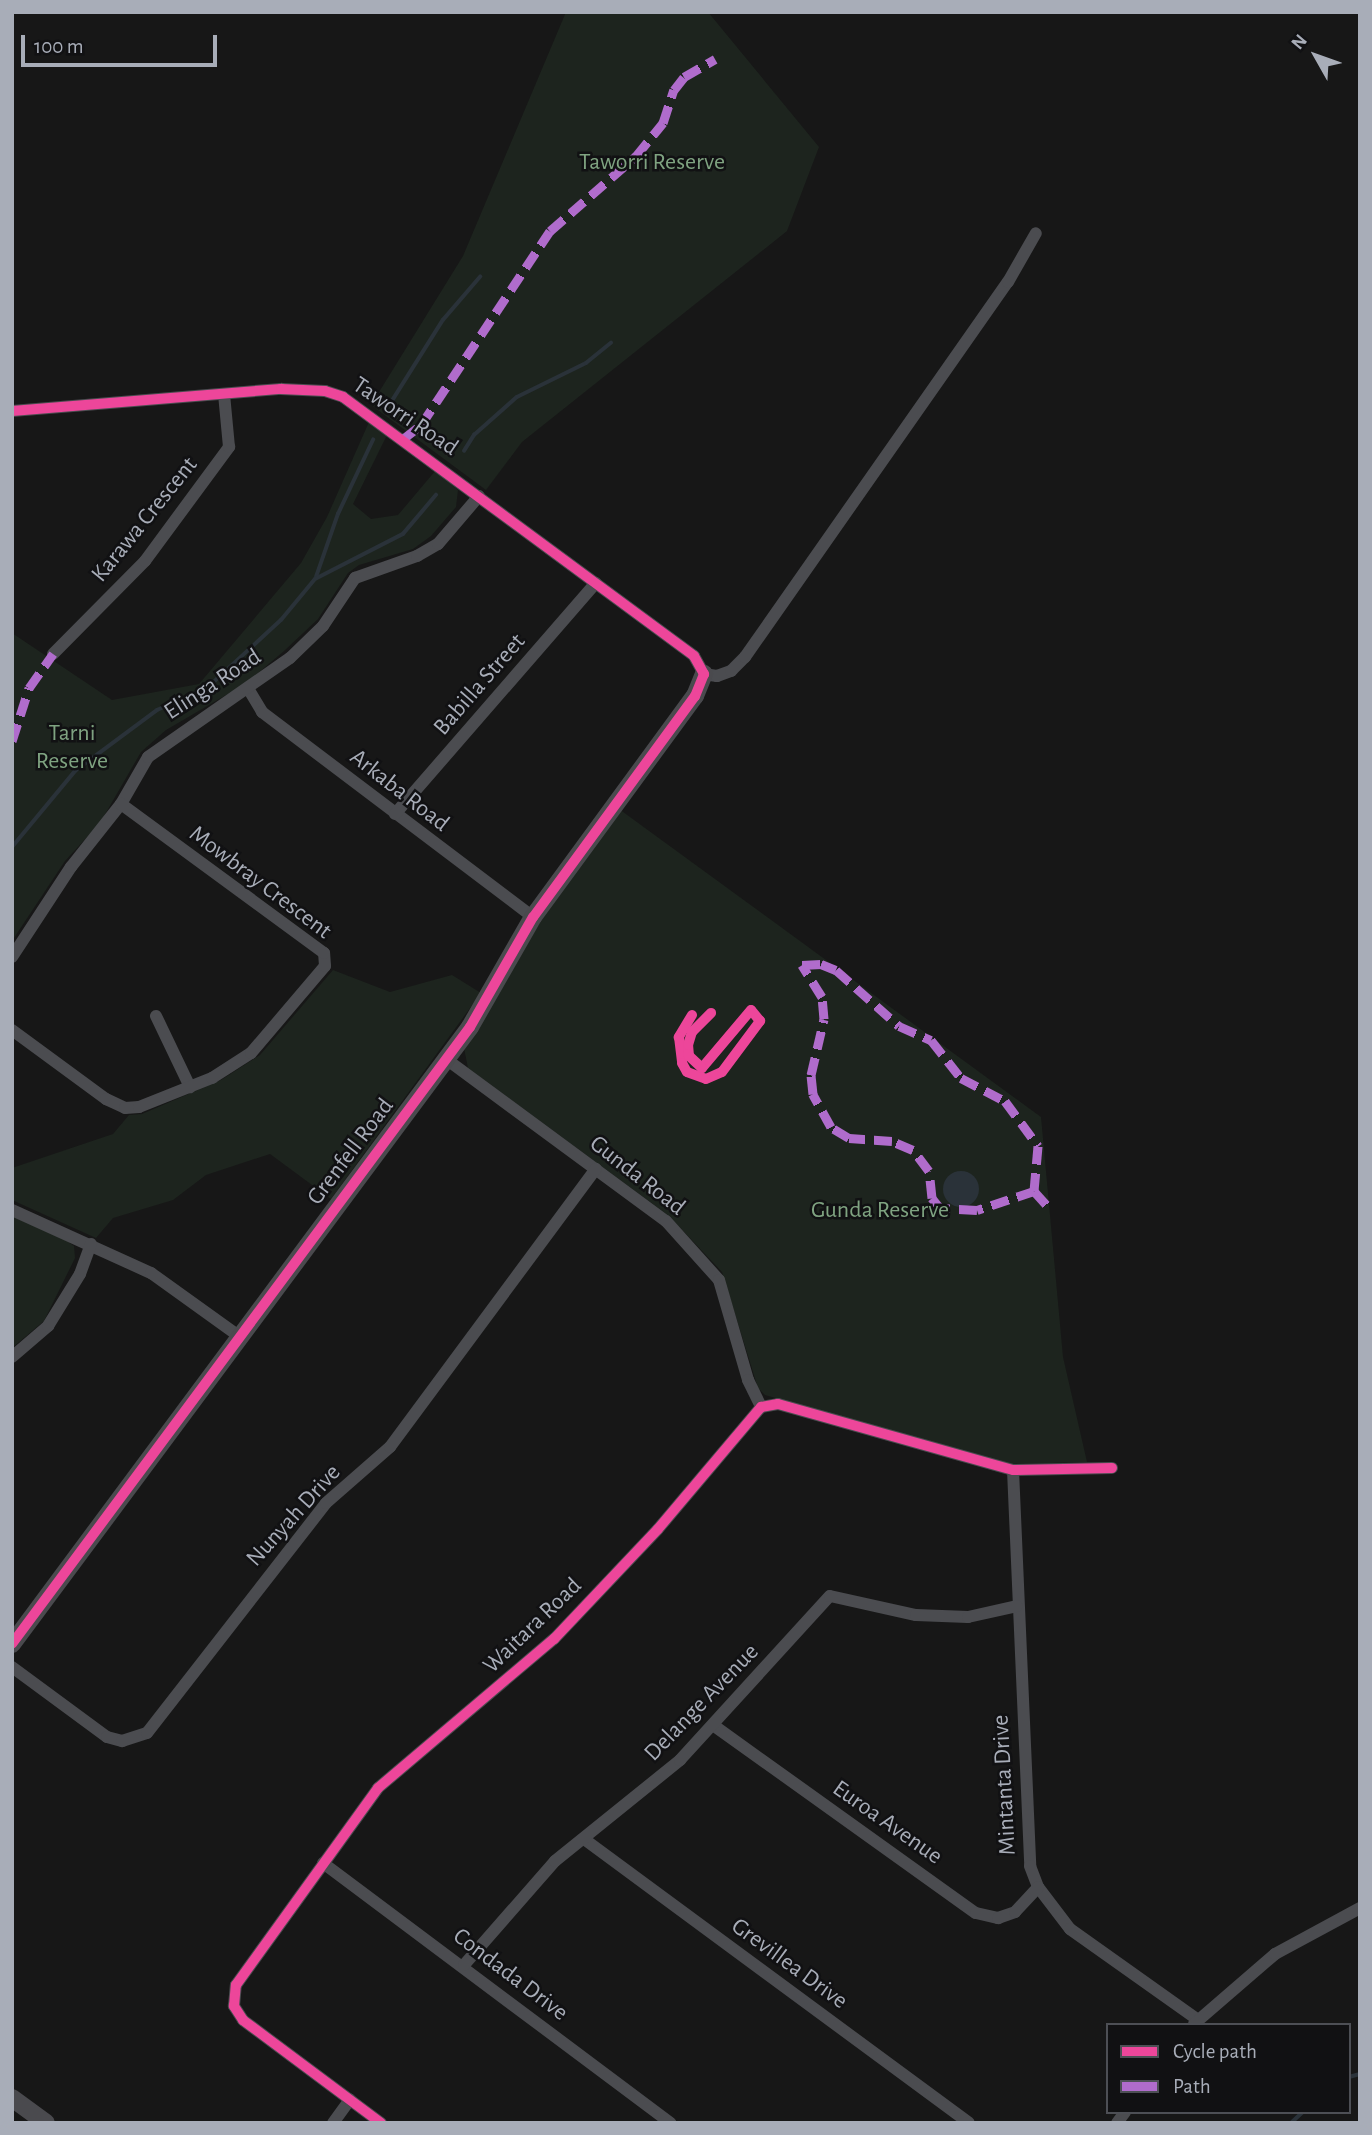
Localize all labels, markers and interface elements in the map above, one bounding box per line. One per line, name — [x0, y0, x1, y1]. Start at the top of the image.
scale bar — [24, 21, 220, 65]
north arrow — [1281, 21, 1351, 91]
text: N — [1288, 31, 1311, 53]
text: 100 m — [34, 36, 84, 57]
park label: Taworri Reserve — [579, 149, 725, 177]
street label: Taworri Road — [347, 371, 463, 463]
street label: Karawa Crescent — [86, 452, 204, 588]
street label: Babilla Street — [428, 628, 532, 742]
street label: Elinga Road — [159, 643, 267, 727]
park label: Tarni Reserve — [36, 720, 108, 776]
street label: Arkaba Road — [344, 743, 454, 839]
street label: Mowbray Crescent — [183, 820, 337, 946]
street label: Grenfell Road — [301, 1093, 401, 1211]
street label: Gunda Road — [583, 1130, 691, 1222]
park label: Gunda Reserve — [811, 1197, 949, 1225]
street label: Nunyah Drive — [241, 1459, 347, 1573]
street label: Waitara Road — [478, 1572, 588, 1680]
street label: Delange Avenue — [639, 1638, 765, 1768]
street label: Mintanta Drive — [987, 1714, 1023, 1856]
street label: Euroa Avenue — [826, 1775, 948, 1871]
street label: Grevillea Drive — [725, 1912, 853, 2016]
street label: Condada Drive — [447, 1922, 573, 2028]
legend — [1106, 2023, 1351, 2114]
text: Cycle path — [1173, 2041, 1257, 2062]
text: Path — [1173, 2076, 1211, 2097]

